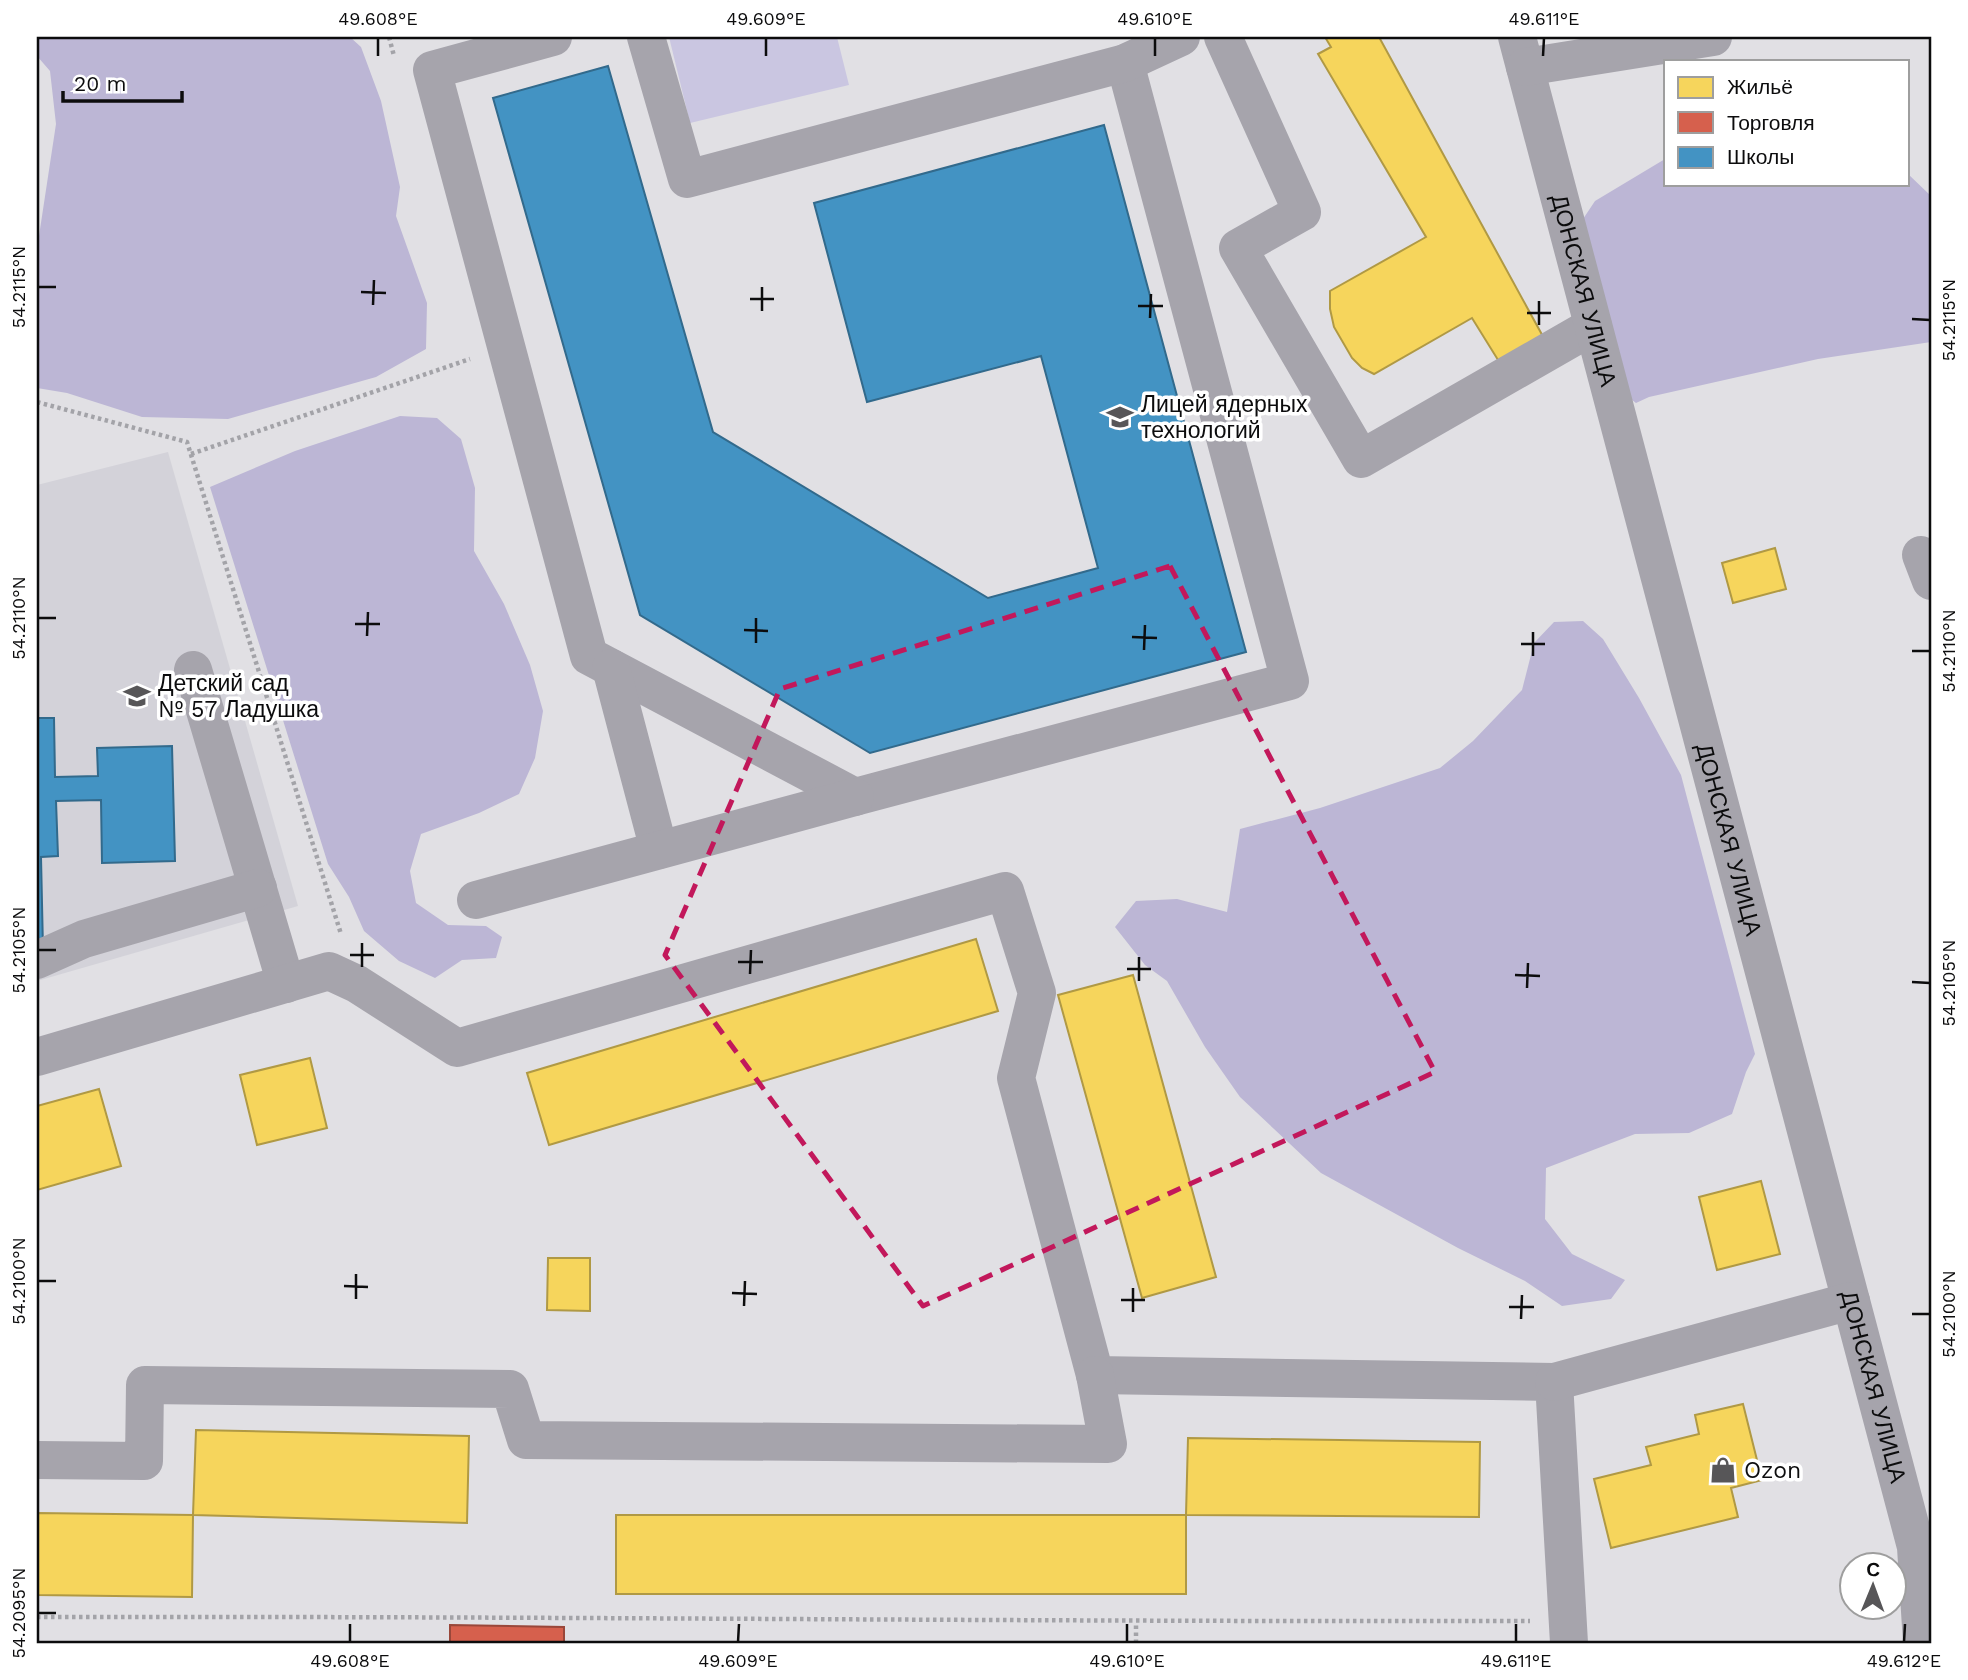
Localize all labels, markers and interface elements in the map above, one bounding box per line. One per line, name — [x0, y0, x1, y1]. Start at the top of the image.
text: 49.608°E — [338, 8, 418, 29]
text: 49.609°E — [726, 8, 806, 29]
text: 49.610°E — [1117, 8, 1193, 29]
text: 49.611°E — [1508, 8, 1580, 29]
scale bar — [63, 60, 182, 104]
legend — [1664, 60, 1909, 186]
text: 20 m — [74, 71, 126, 96]
text: Жильё — [1727, 74, 1793, 99]
text: Торговля — [1727, 110, 1815, 135]
text: Школы — [1727, 144, 1794, 169]
street label: ДОНСКАЯ УЛИЦА — [1546, 191, 1622, 390]
text: 54.2115°N — [8, 246, 29, 328]
text: 54.2115°N — [1938, 279, 1959, 361]
place label: Лицей ядерных технологий — [1141, 391, 1308, 444]
school or university icon: Лицей ядерных технологий — [1105, 402, 1135, 432]
text: 54.2110°N — [8, 576, 29, 660]
text: 54.2110°N — [1938, 609, 1959, 693]
place label: Детский сад № 57 Ладушка — [158, 670, 319, 723]
school or university icon: Детский сад № 57 Ладушка — [122, 681, 152, 711]
street label: ДОНСКАЯ УЛИЦА — [1691, 740, 1768, 939]
text: 54.2105°N — [8, 907, 29, 993]
text: 54.2105°N — [1938, 940, 1959, 1026]
text: 54.2100°N — [8, 1237, 29, 1325]
text: 54.2100°N — [1938, 1270, 1959, 1358]
street label: ДОНСКАЯ УЛИЦА — [1835, 1288, 1912, 1486]
shop icon: Ozon — [1708, 1455, 1738, 1485]
place label: Ozon — [1744, 1457, 1801, 1484]
north arrow — [1839, 1550, 1909, 1620]
text: С — [1866, 1558, 1881, 1581]
text: 54.2095°N — [8, 1568, 29, 1658]
text: 49.608°E — [310, 1650, 390, 1671]
text: 49.609°E — [698, 1650, 778, 1671]
text: 49.610°E — [1089, 1650, 1165, 1671]
text: 49.611°E — [1480, 1650, 1552, 1671]
text: 49.612°E — [1867, 1650, 1941, 1671]

